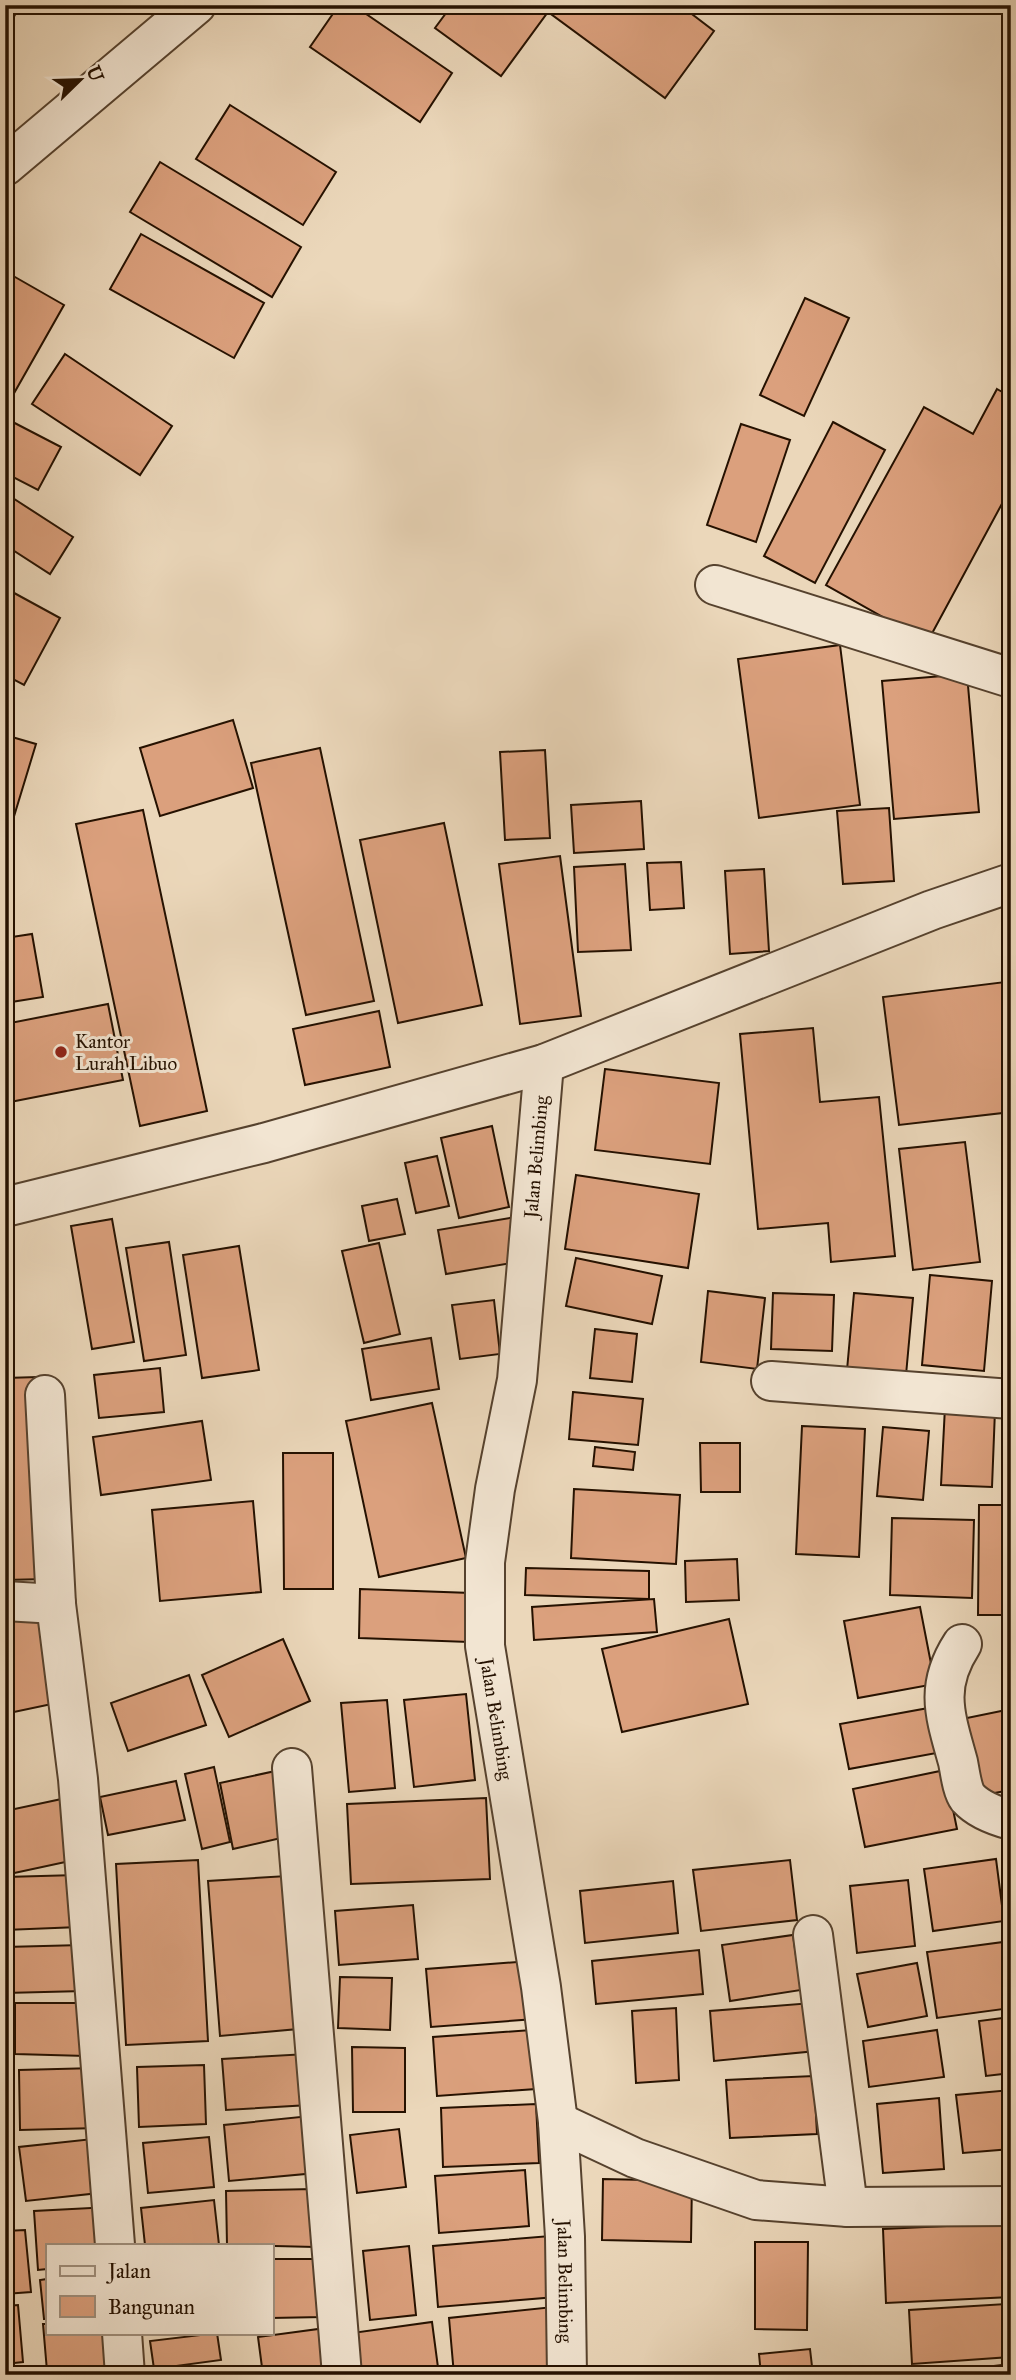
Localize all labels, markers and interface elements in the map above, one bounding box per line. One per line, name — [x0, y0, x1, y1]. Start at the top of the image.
north arrow — [46, 46, 116, 116]
text: U — [82, 62, 109, 86]
place label: Kantor Lurah Libuo — [75, 1030, 177, 1075]
marker: Kantor Lurah Libuo — [53, 1044, 69, 1060]
street label: Jalan Belimbing — [519, 1095, 554, 1221]
street label: Jalan Belimbing — [474, 1654, 518, 1782]
street label: Jalan Belimbing — [551, 2217, 578, 2343]
legend — [46, 2244, 273, 2334]
text: Jalan — [106, 2258, 151, 2284]
text: Bangunan — [108, 2294, 195, 2320]

